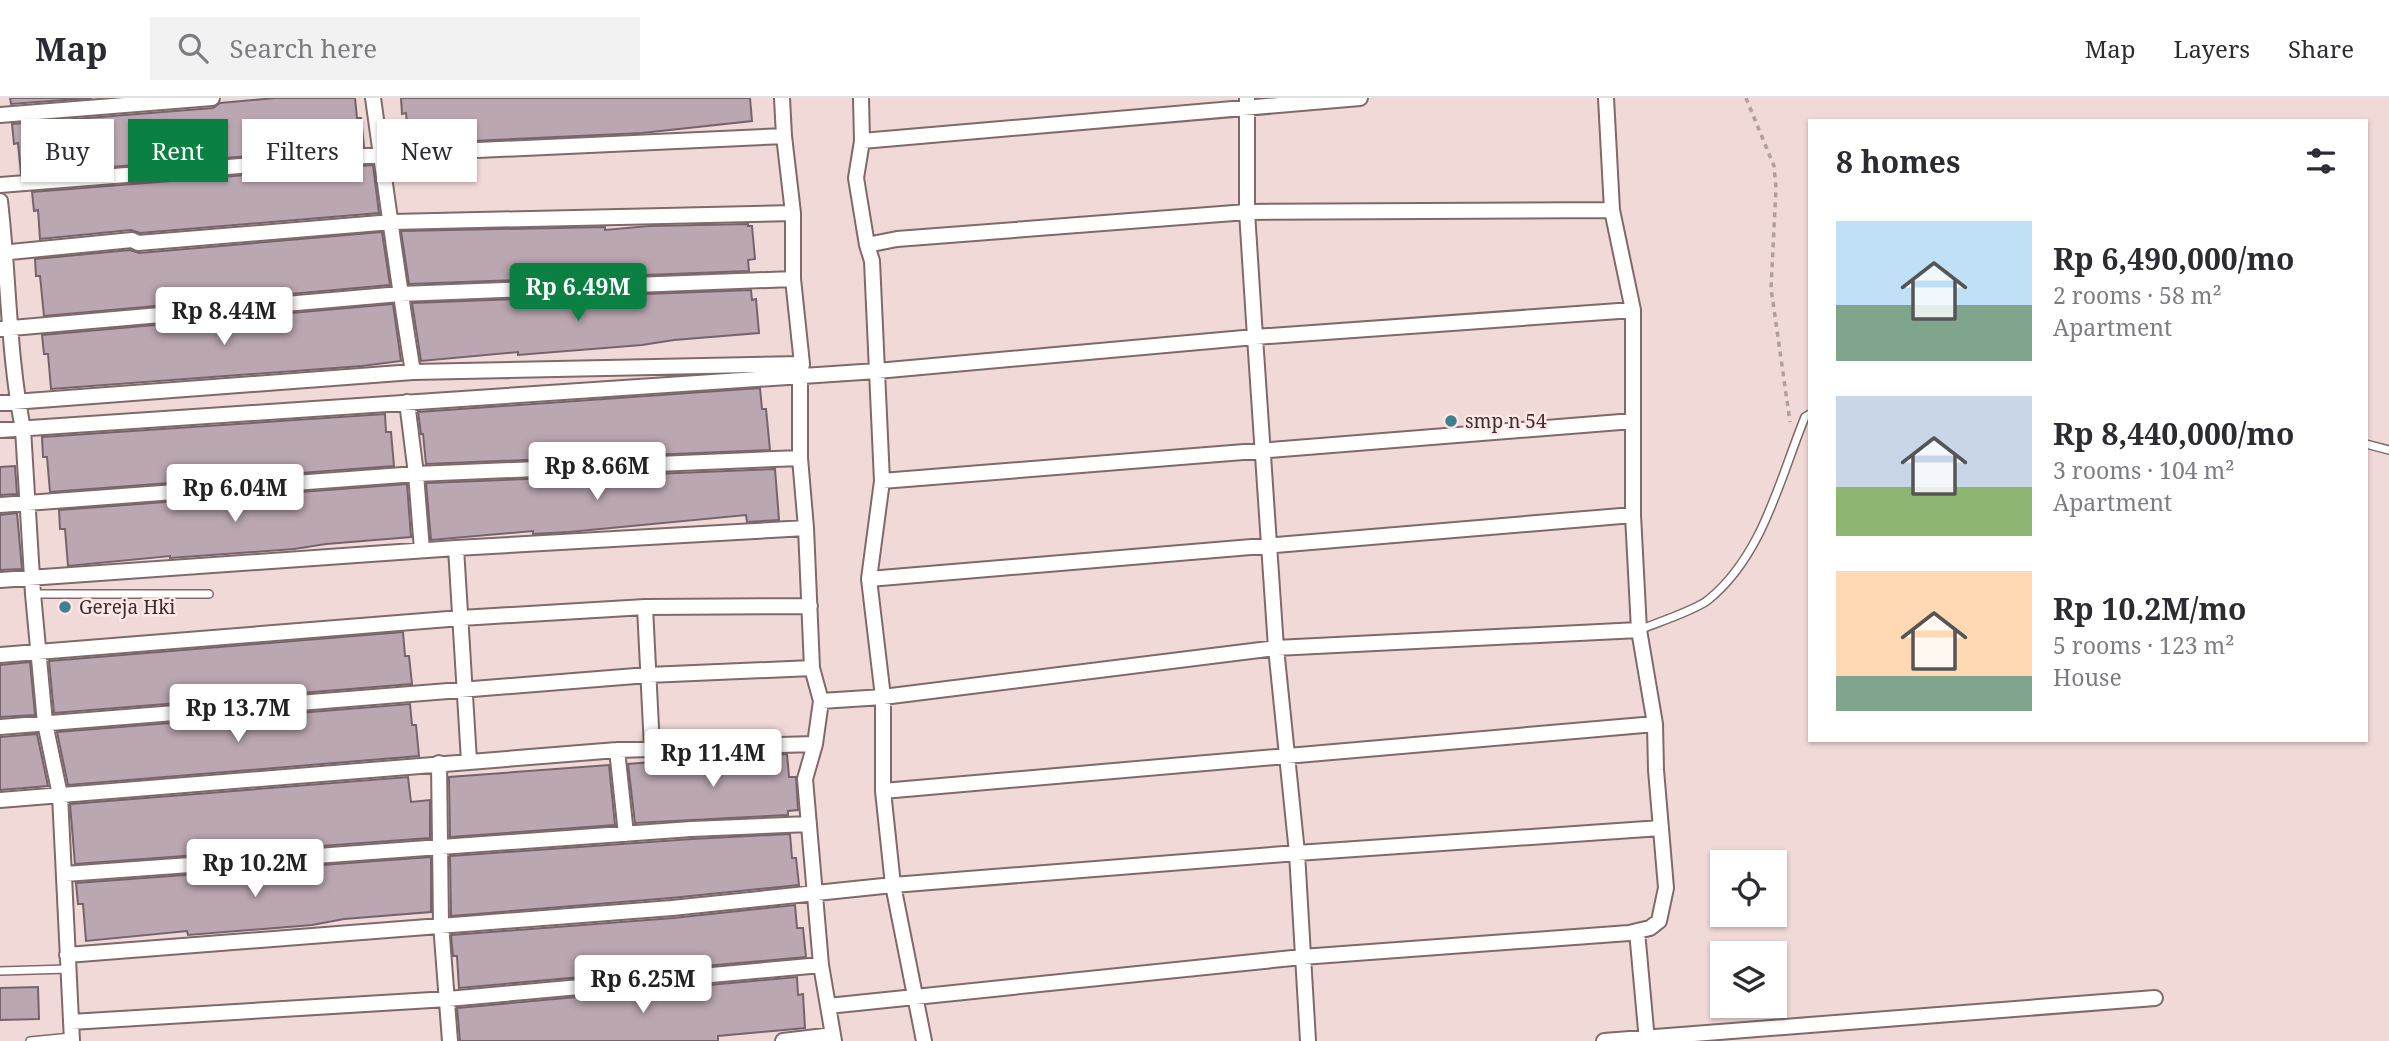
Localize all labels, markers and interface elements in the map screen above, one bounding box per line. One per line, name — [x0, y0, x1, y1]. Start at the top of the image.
search box — [150, 17, 640, 80]
text: Map — [35, 26, 108, 71]
icon: search — [174, 29, 212, 67]
text: Search here — [230, 30, 377, 66]
text: Map — [2085, 32, 2136, 65]
text: Layers — [2174, 32, 2250, 65]
text: Share — [2288, 32, 2354, 65]
chip: Buy — [21, 119, 114, 182]
chip: Rent — [128, 119, 228, 182]
chip: Filters — [242, 119, 363, 182]
chip: New — [377, 119, 477, 182]
text: 8 homes — [1836, 141, 1960, 182]
icon: filters — [2302, 142, 2340, 180]
text: Rp 6,490,000/mo — [2053, 238, 2294, 279]
icon: home — [1892, 249, 1976, 333]
pin: Rp 6.49M — [506, 264, 650, 323]
text: Rp 6.49M — [526, 270, 630, 302]
text: 2 rooms · 58 m² — [2053, 279, 2222, 311]
pin: Rp 8.44M — [152, 288, 296, 347]
text: Rp 8.44M — [172, 294, 276, 326]
text: Apartment — [2053, 311, 2172, 343]
place label: smp n 54 — [1465, 408, 1547, 434]
marker: smp n 54 — [1443, 413, 1459, 429]
text: Rp 8,440,000/mo — [2053, 413, 2294, 454]
icon: home — [1892, 424, 1976, 508]
pin: Rp 8.66M — [525, 442, 669, 502]
text: Rp 8.66M — [545, 449, 649, 481]
text: 3 rooms · 104 m² — [2053, 454, 2235, 486]
pin: Rp 6.04M — [163, 464, 307, 524]
text: Rp 6.04M — [183, 471, 287, 503]
text: Apartment — [2053, 486, 2172, 518]
text: Rp 10.2M/mo — [2053, 588, 2246, 629]
place label: Gereja Hki — [79, 594, 175, 620]
marker: Gereja Hki — [57, 599, 73, 615]
icon: home — [1892, 599, 1976, 683]
text: 5 rooms · 123 m² — [2053, 629, 2235, 661]
text: House — [2053, 661, 2122, 693]
pin: Rp 13.7M — [166, 684, 310, 744]
text: Rp 13.7M — [186, 691, 290, 723]
pin: Rp 11.4M — [641, 730, 785, 789]
text: Rp 11.4M — [661, 736, 765, 768]
pin: Rp 10.2M — [183, 840, 327, 899]
text: Rp 10.2M — [203, 846, 307, 878]
map controls — [1710, 850, 1787, 1018]
button: locate — [1710, 850, 1787, 927]
button: layers — [1710, 941, 1787, 1018]
pin: Rp 6.25M — [571, 956, 715, 1015]
text: Rp 6.25M — [591, 962, 695, 994]

